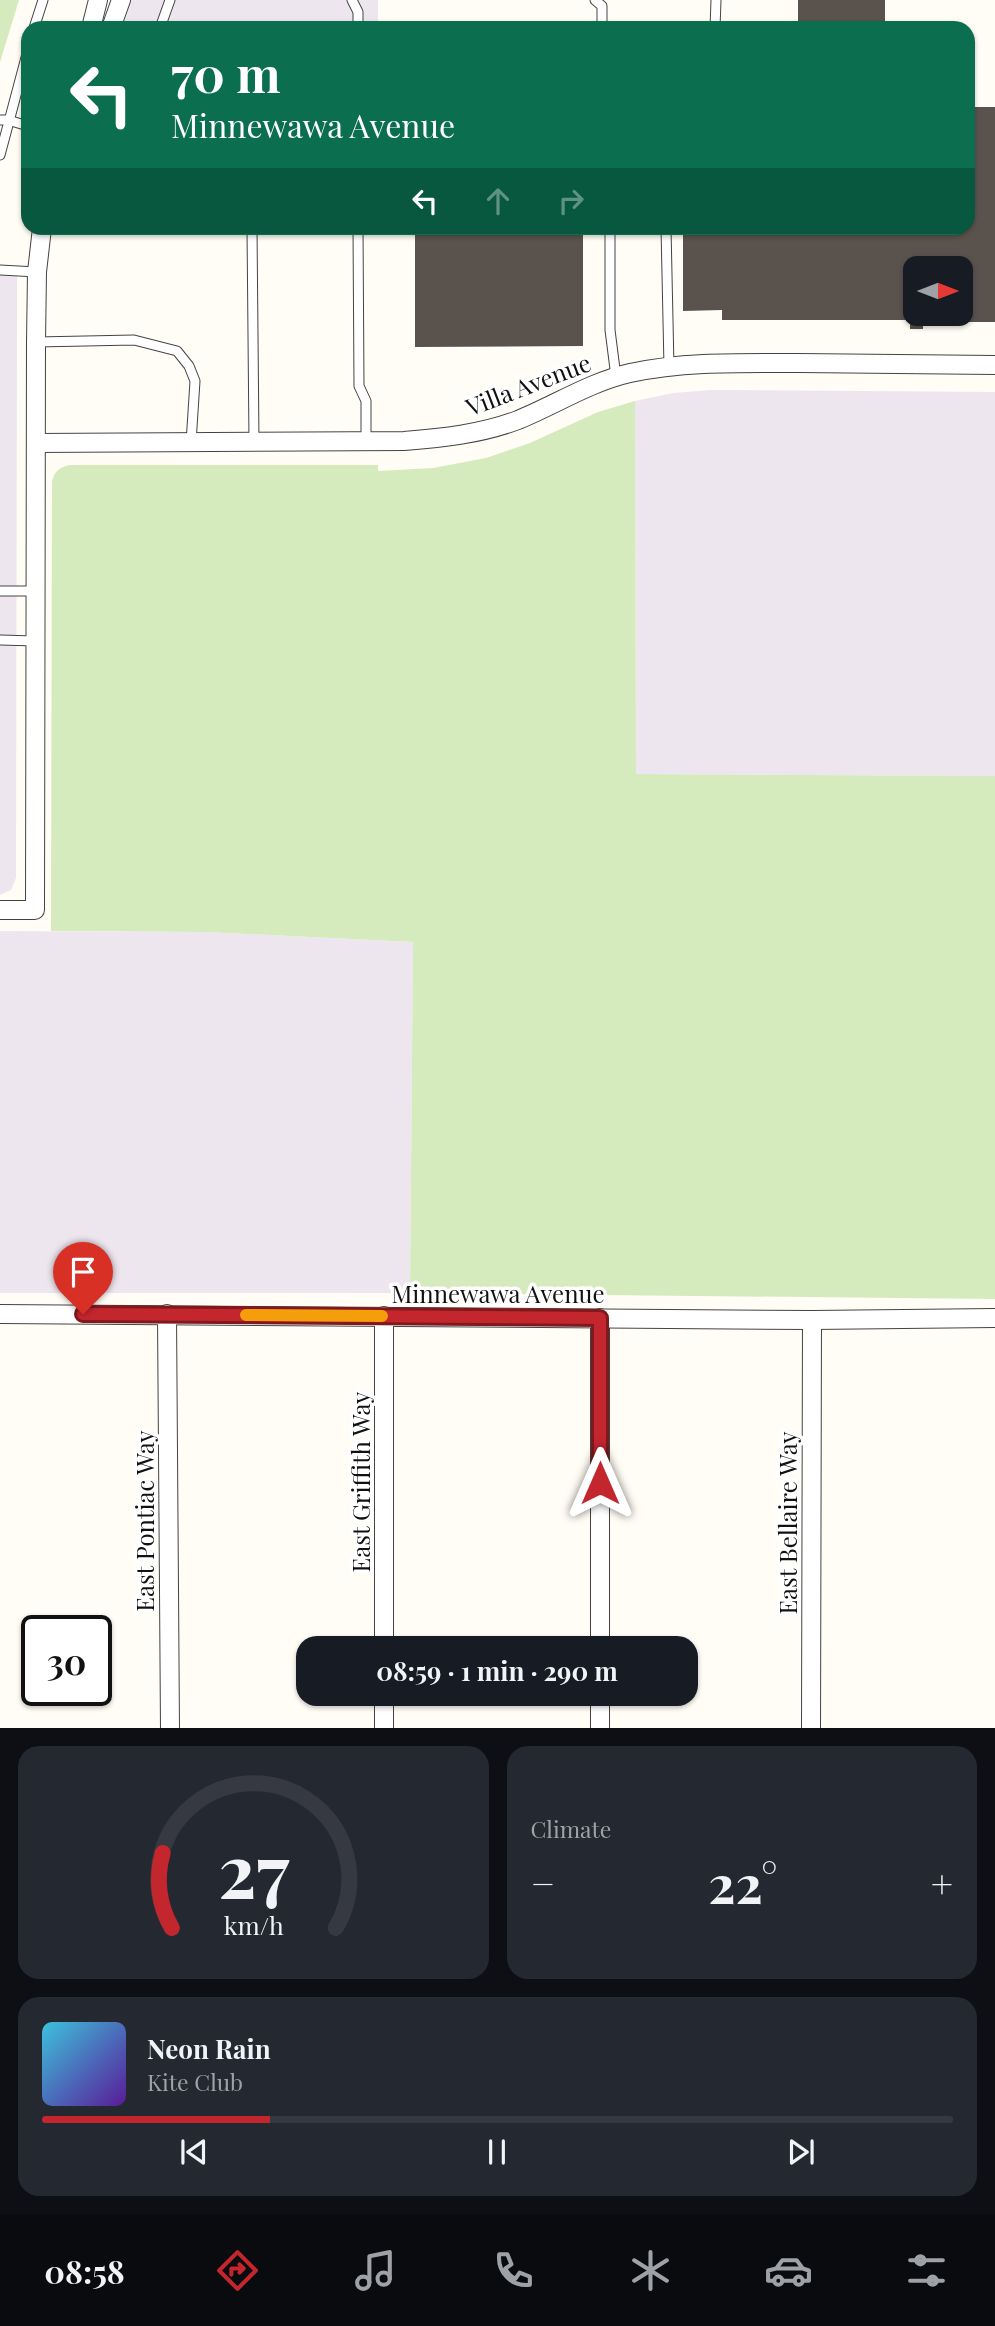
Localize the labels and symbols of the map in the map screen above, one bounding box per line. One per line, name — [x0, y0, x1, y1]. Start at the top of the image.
north arrow — [903, 256, 973, 326]
street label: Villa Avenue — [460, 346, 595, 423]
pin — [53, 1242, 113, 1314]
street label: Minnewawa Avenue — [391, 1277, 605, 1309]
street label: East Griffith Way — [344, 1392, 376, 1572]
street label: East Pontiac Way — [128, 1430, 160, 1612]
street label: East Bellaire Way — [771, 1431, 803, 1615]
position arrow — [563, 1446, 637, 1520]
speed limit sign: 30 — [21, 1615, 112, 1706]

